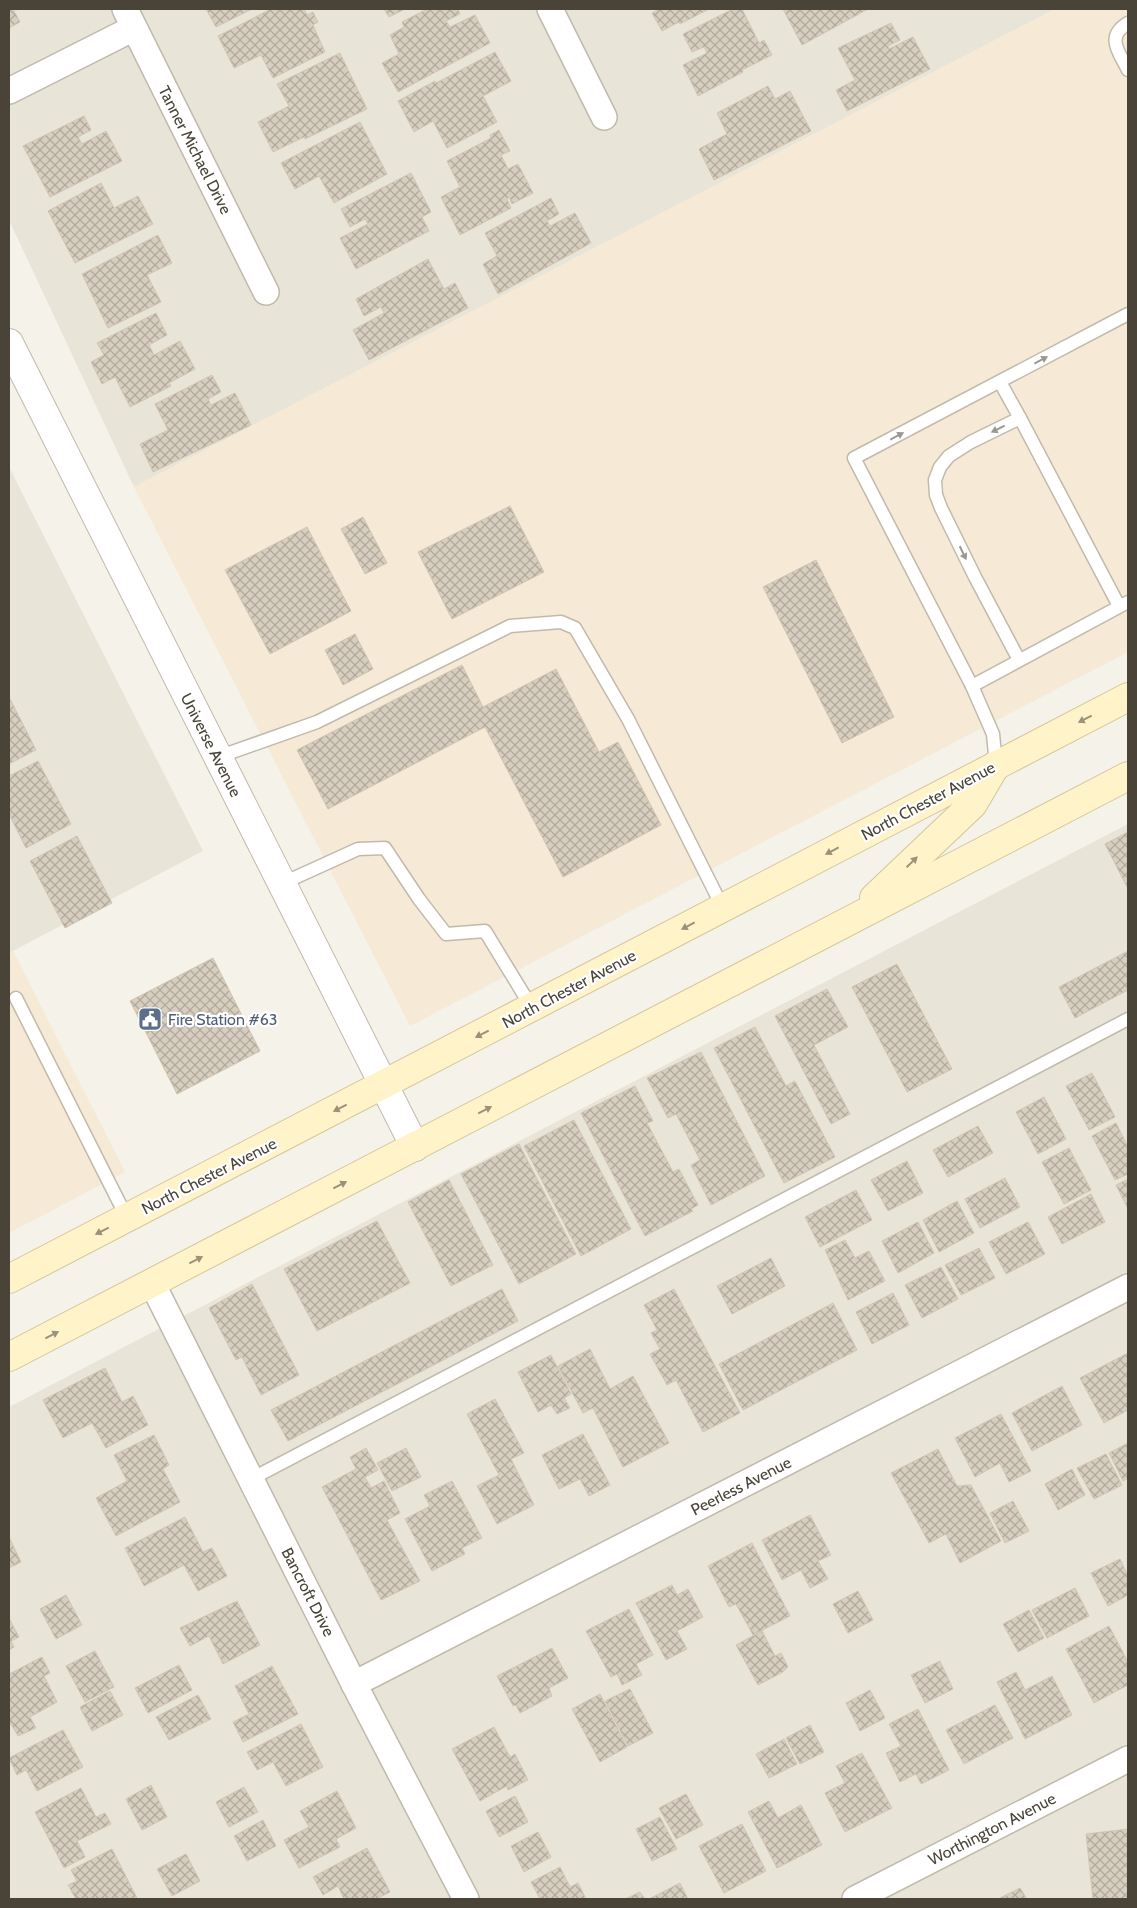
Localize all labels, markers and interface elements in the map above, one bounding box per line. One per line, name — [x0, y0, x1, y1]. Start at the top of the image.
street label: Tanner Michael Drive — [154, 83, 236, 217]
one-way arrow — [1034, 356, 1048, 364]
one-way arrow — [990, 425, 1005, 433]
one-way arrow — [890, 432, 904, 440]
one-way arrow — [958, 545, 967, 560]
street label: Universe Avenue — [177, 690, 245, 800]
one-way arrow — [1078, 715, 1092, 723]
street label: North Chester Avenue — [858, 758, 998, 844]
one-way arrow — [825, 847, 839, 855]
one-way arrow — [906, 856, 918, 868]
one-way arrow — [681, 922, 695, 930]
street label: North Chester Avenue — [499, 946, 639, 1032]
public building icon: Fire Station #63 — [137, 1006, 163, 1032]
place label: Fire Station #63 — [168, 1010, 277, 1029]
one-way arrow — [475, 1030, 489, 1038]
one-way arrow — [332, 1104, 347, 1112]
one-way arrow — [478, 1106, 491, 1115]
street label: North Chester Avenue — [138, 1134, 280, 1218]
one-way arrow — [333, 1181, 348, 1189]
one-way arrow — [95, 1227, 109, 1235]
one-way arrow — [189, 1256, 203, 1264]
one-way arrow — [45, 1331, 59, 1339]
street label: Peerless Avenue — [688, 1453, 794, 1519]
street label: Bancroft Drive — [277, 1544, 339, 1640]
street label: Worthington Avenue — [925, 1789, 1059, 1869]

